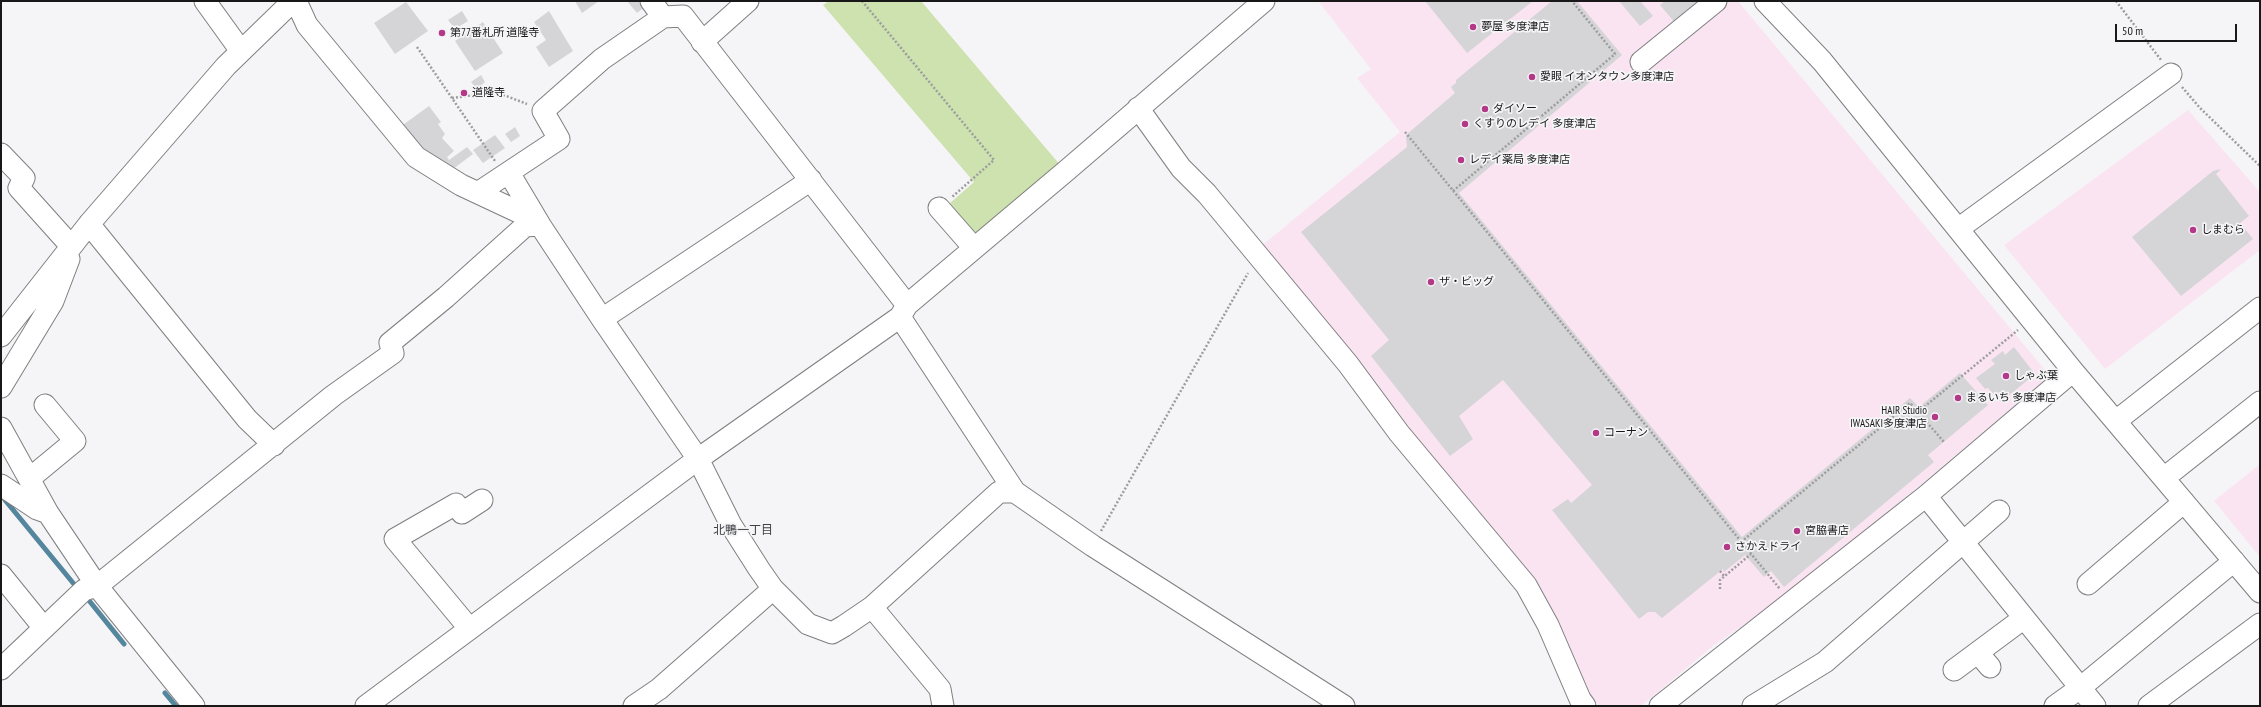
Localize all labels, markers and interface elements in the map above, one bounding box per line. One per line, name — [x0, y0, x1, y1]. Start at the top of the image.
scale bar — [2117, 16, 2239, 42]
place label: 夢屋 多度津店 — [1481, 20, 1549, 34]
marker: 夢屋 多度津店 — [1468, 22, 1478, 32]
text: 50 m — [2122, 23, 2143, 38]
place label: 第77番札所 道隆寺 — [450, 26, 539, 40]
marker: 第77番札所 道隆寺 — [437, 28, 447, 38]
place label: 愛眼 イオンタウン多度津店 — [1540, 70, 1674, 84]
marker: 愛眼 イオンタウン多度津店 — [1527, 72, 1537, 82]
place label: 道隆寺 — [472, 86, 505, 100]
marker: 道隆寺 — [459, 88, 469, 98]
place label: ダイソー — [1493, 102, 1537, 116]
marker: ダイソー — [1480, 104, 1490, 114]
place label: くすりのレデイ 多度津店 — [1473, 117, 1596, 131]
marker: くすりのレデイ 多度津店 — [1460, 119, 1470, 129]
place label: レデイ薬局 多度津店 — [1469, 153, 1570, 167]
marker: レデイ薬局 多度津店 — [1456, 155, 1466, 165]
place label: しまむら — [2201, 223, 2245, 237]
marker: しまむら — [2188, 225, 2198, 235]
place label: ザ・ビッグ — [1439, 275, 1494, 289]
marker: ザ・ビッグ — [1426, 277, 1436, 287]
place label: しゃぶ葉 — [2014, 369, 2058, 383]
marker: しゃぶ葉 — [2001, 371, 2011, 381]
place label: まるいち 多度津店 — [1966, 391, 2056, 405]
marker: まるいち 多度津店 — [1953, 393, 1963, 403]
place label: HAIR Studio IWASAKI多度津店 — [1850, 404, 1927, 430]
marker: HAIR Studio IWASAKI多度津店 — [1930, 412, 1940, 422]
place label: コーナン — [1604, 426, 1648, 440]
marker: コーナン — [1591, 428, 1601, 438]
district label: 北鴨一丁目 — [713, 524, 773, 538]
place label: 宮脇書店 — [1805, 524, 1849, 538]
marker: 宮脇書店 — [1792, 526, 1802, 536]
place label: さかえドライ — [1735, 540, 1801, 554]
marker: さかえドライ — [1722, 542, 1732, 552]

